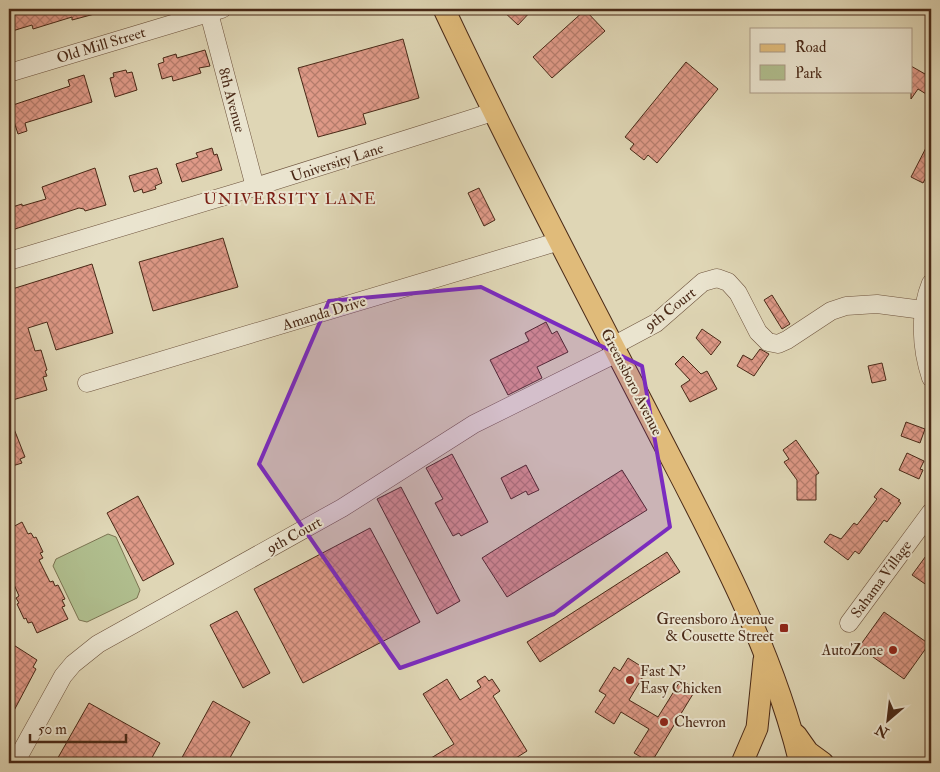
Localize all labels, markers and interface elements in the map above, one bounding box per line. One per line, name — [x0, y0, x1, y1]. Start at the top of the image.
street label: Old Mill Street — [54, 23, 148, 68]
legend — [750, 28, 912, 92]
text: Road — [795, 38, 827, 57]
text: Park — [795, 64, 822, 83]
street label: 8th Avenue — [214, 66, 249, 135]
street label: University Lane — [288, 138, 386, 186]
district label: UNIVERSITY LANE — [203, 189, 377, 209]
street label: 9th Court — [640, 283, 700, 336]
street label: Amanda Drive — [279, 292, 368, 335]
street label: Greensboro Avenue — [596, 326, 667, 439]
street label: 9th Court — [263, 513, 325, 559]
street label: Sahama Village — [847, 537, 916, 622]
place label: Greensboro Avenue & Cousette Street — [657, 610, 774, 646]
marker: Greensboro Avenue & Cousette Street — [778, 622, 790, 634]
place label: AutoZone — [821, 641, 883, 660]
marker: AutoZone — [887, 644, 899, 656]
place label: Fast N' Easy Chicken — [640, 662, 722, 698]
marker: Fast N' Easy Chicken — [624, 674, 636, 686]
north arrow — [862, 694, 912, 744]
scale bar — [30, 712, 126, 744]
place label: Chevron — [674, 713, 726, 732]
marker: Chevron — [658, 716, 670, 728]
text: 50 m — [38, 720, 67, 739]
text: N — [872, 720, 893, 742]

